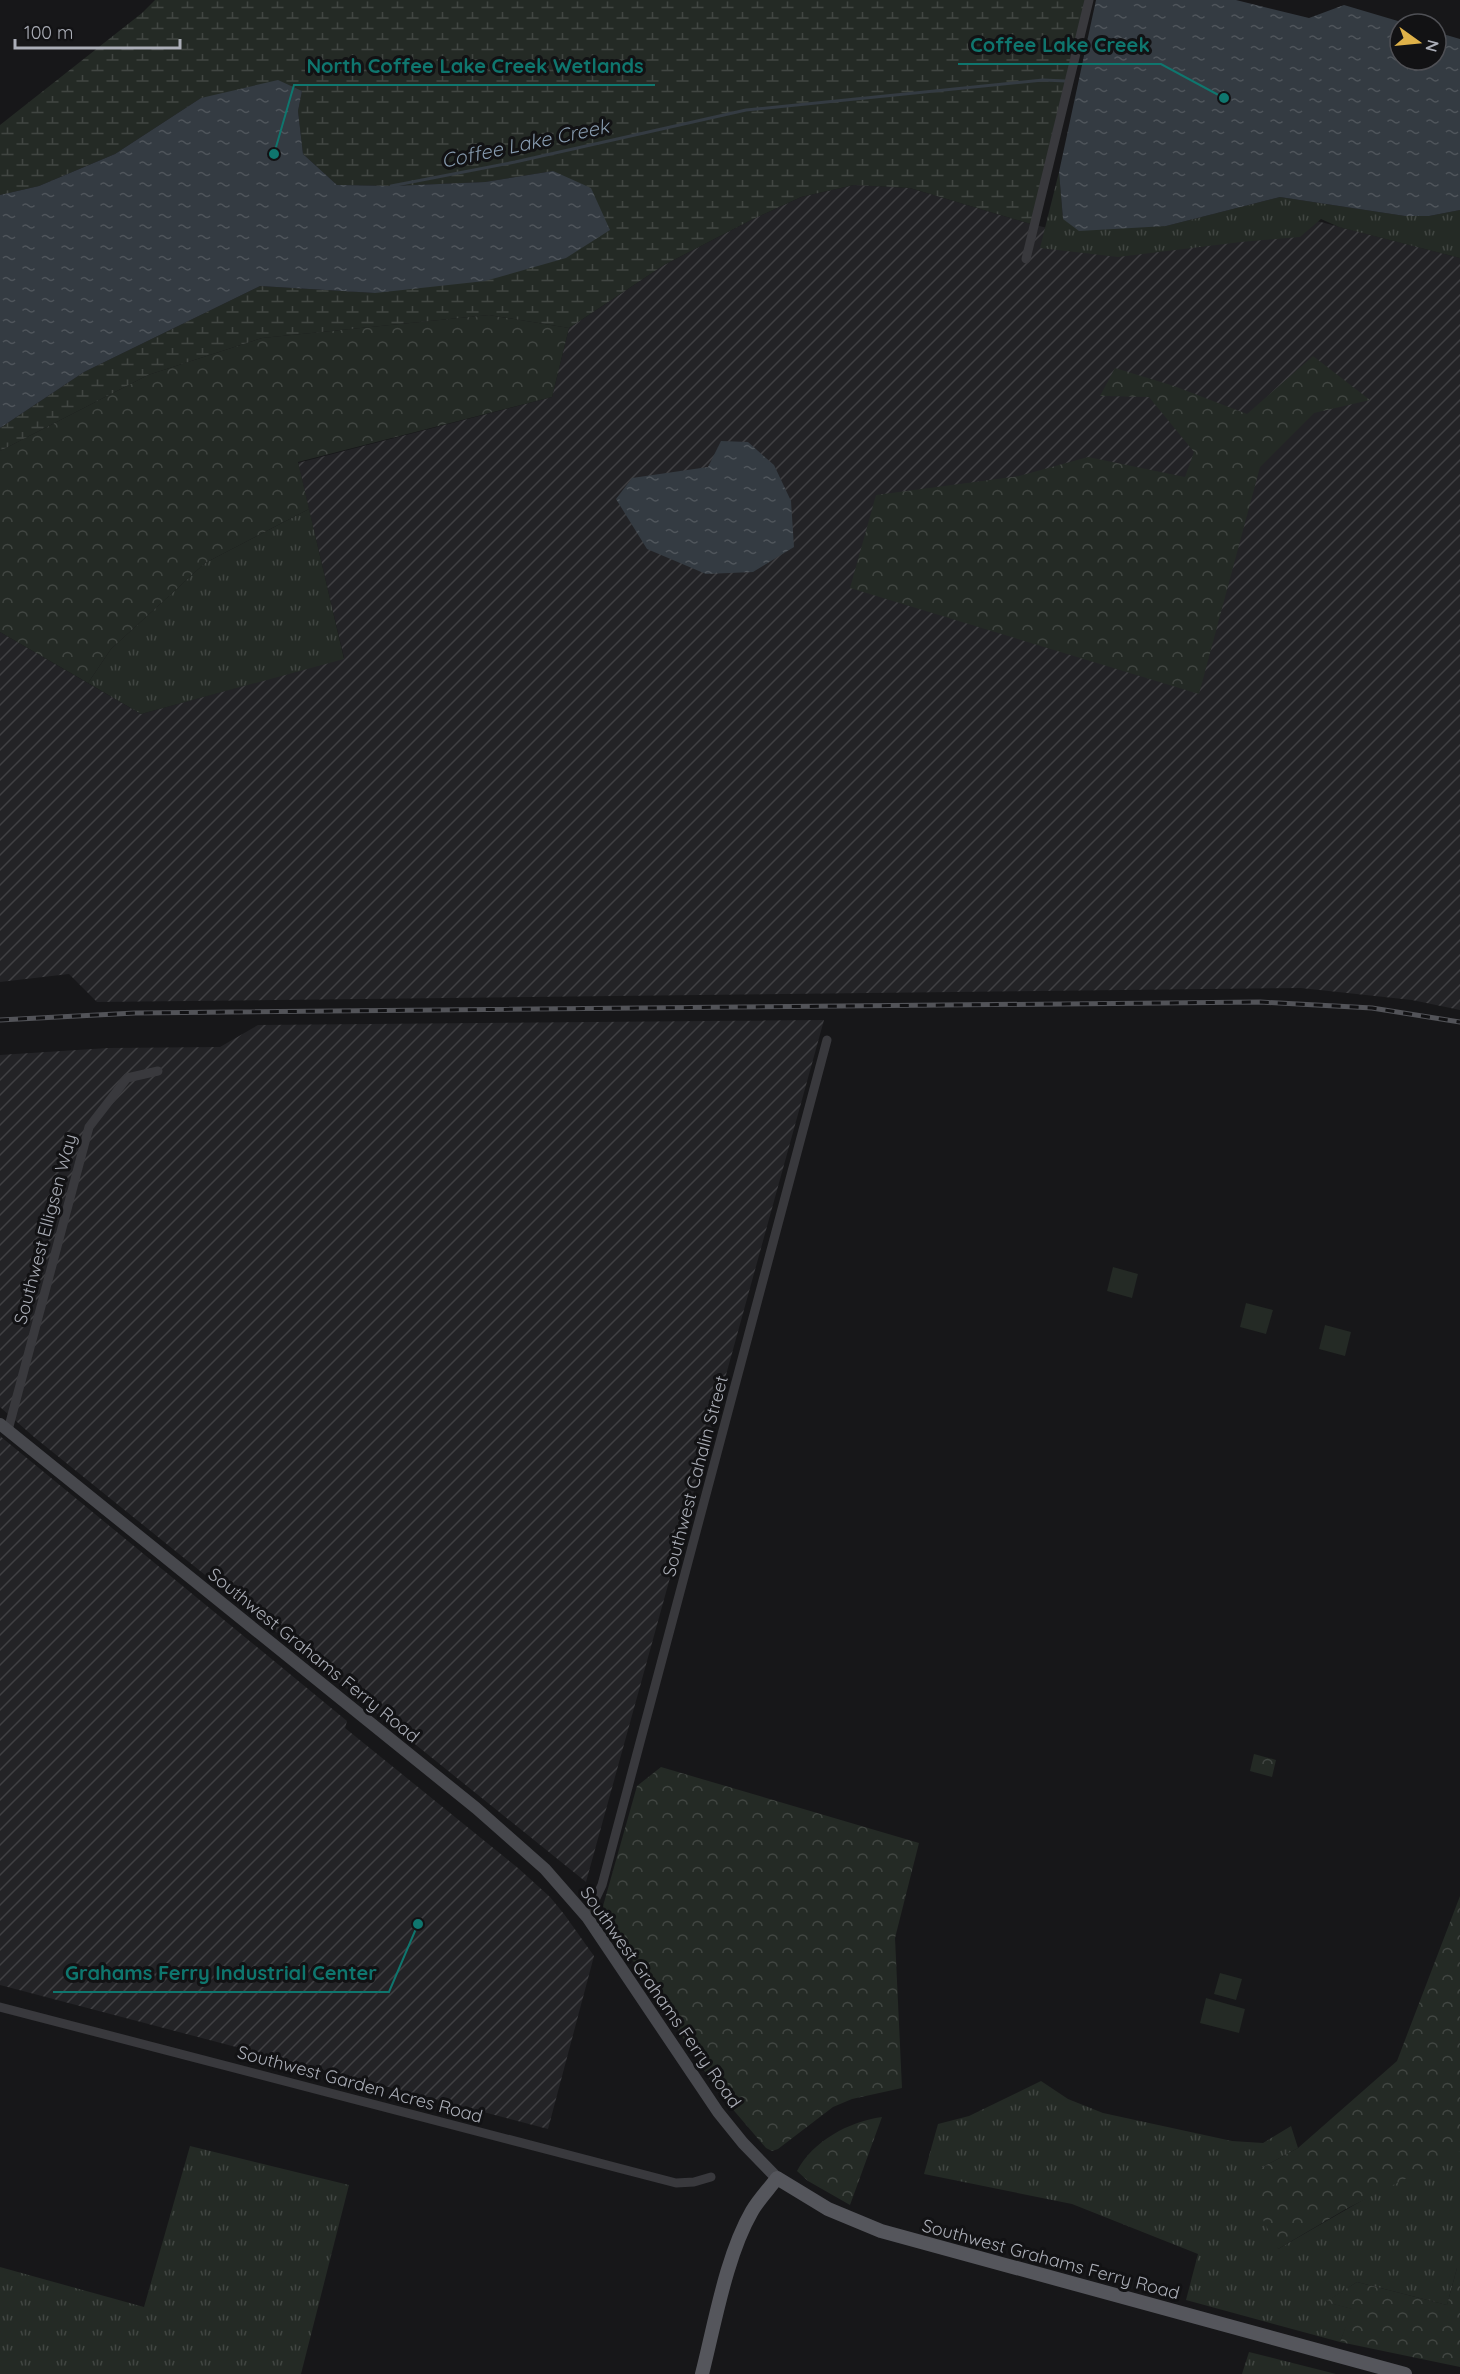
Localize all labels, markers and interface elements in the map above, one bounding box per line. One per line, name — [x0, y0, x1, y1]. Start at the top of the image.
scale bar — [15, 12, 180, 50]
north arrow — [1388, 12, 1448, 72]
text: 100 m — [24, 21, 73, 44]
callout: Coffee Lake Creek — [958, 26, 1161, 64]
text: Coffee Lake Creek — [970, 32, 1150, 57]
text: N — [1421, 38, 1444, 54]
callout: North Coffee Lake Creek Wetlands — [294, 47, 655, 85]
text: North Coffee Lake Creek Wetlands — [306, 53, 644, 78]
water label: Coffee Lake Creek — [439, 113, 613, 173]
street label: Southwest Elligsen Way — [8, 1131, 82, 1327]
street label: Southwest Cahalin Street — [657, 1373, 733, 1579]
street label: Southwest Grahams Ferry Road — [204, 1563, 424, 1747]
street label: Southwest Grahams Ferry Road — [575, 1882, 747, 2112]
callout: Grahams Ferry Industrial Center — [53, 1954, 389, 1992]
text: Grahams Ferry Industrial Center — [65, 1960, 377, 1985]
street label: Southwest Garden Acres Road — [235, 2040, 485, 2128]
street label: Southwest Grahams Ferry Road — [920, 2214, 1182, 2304]

